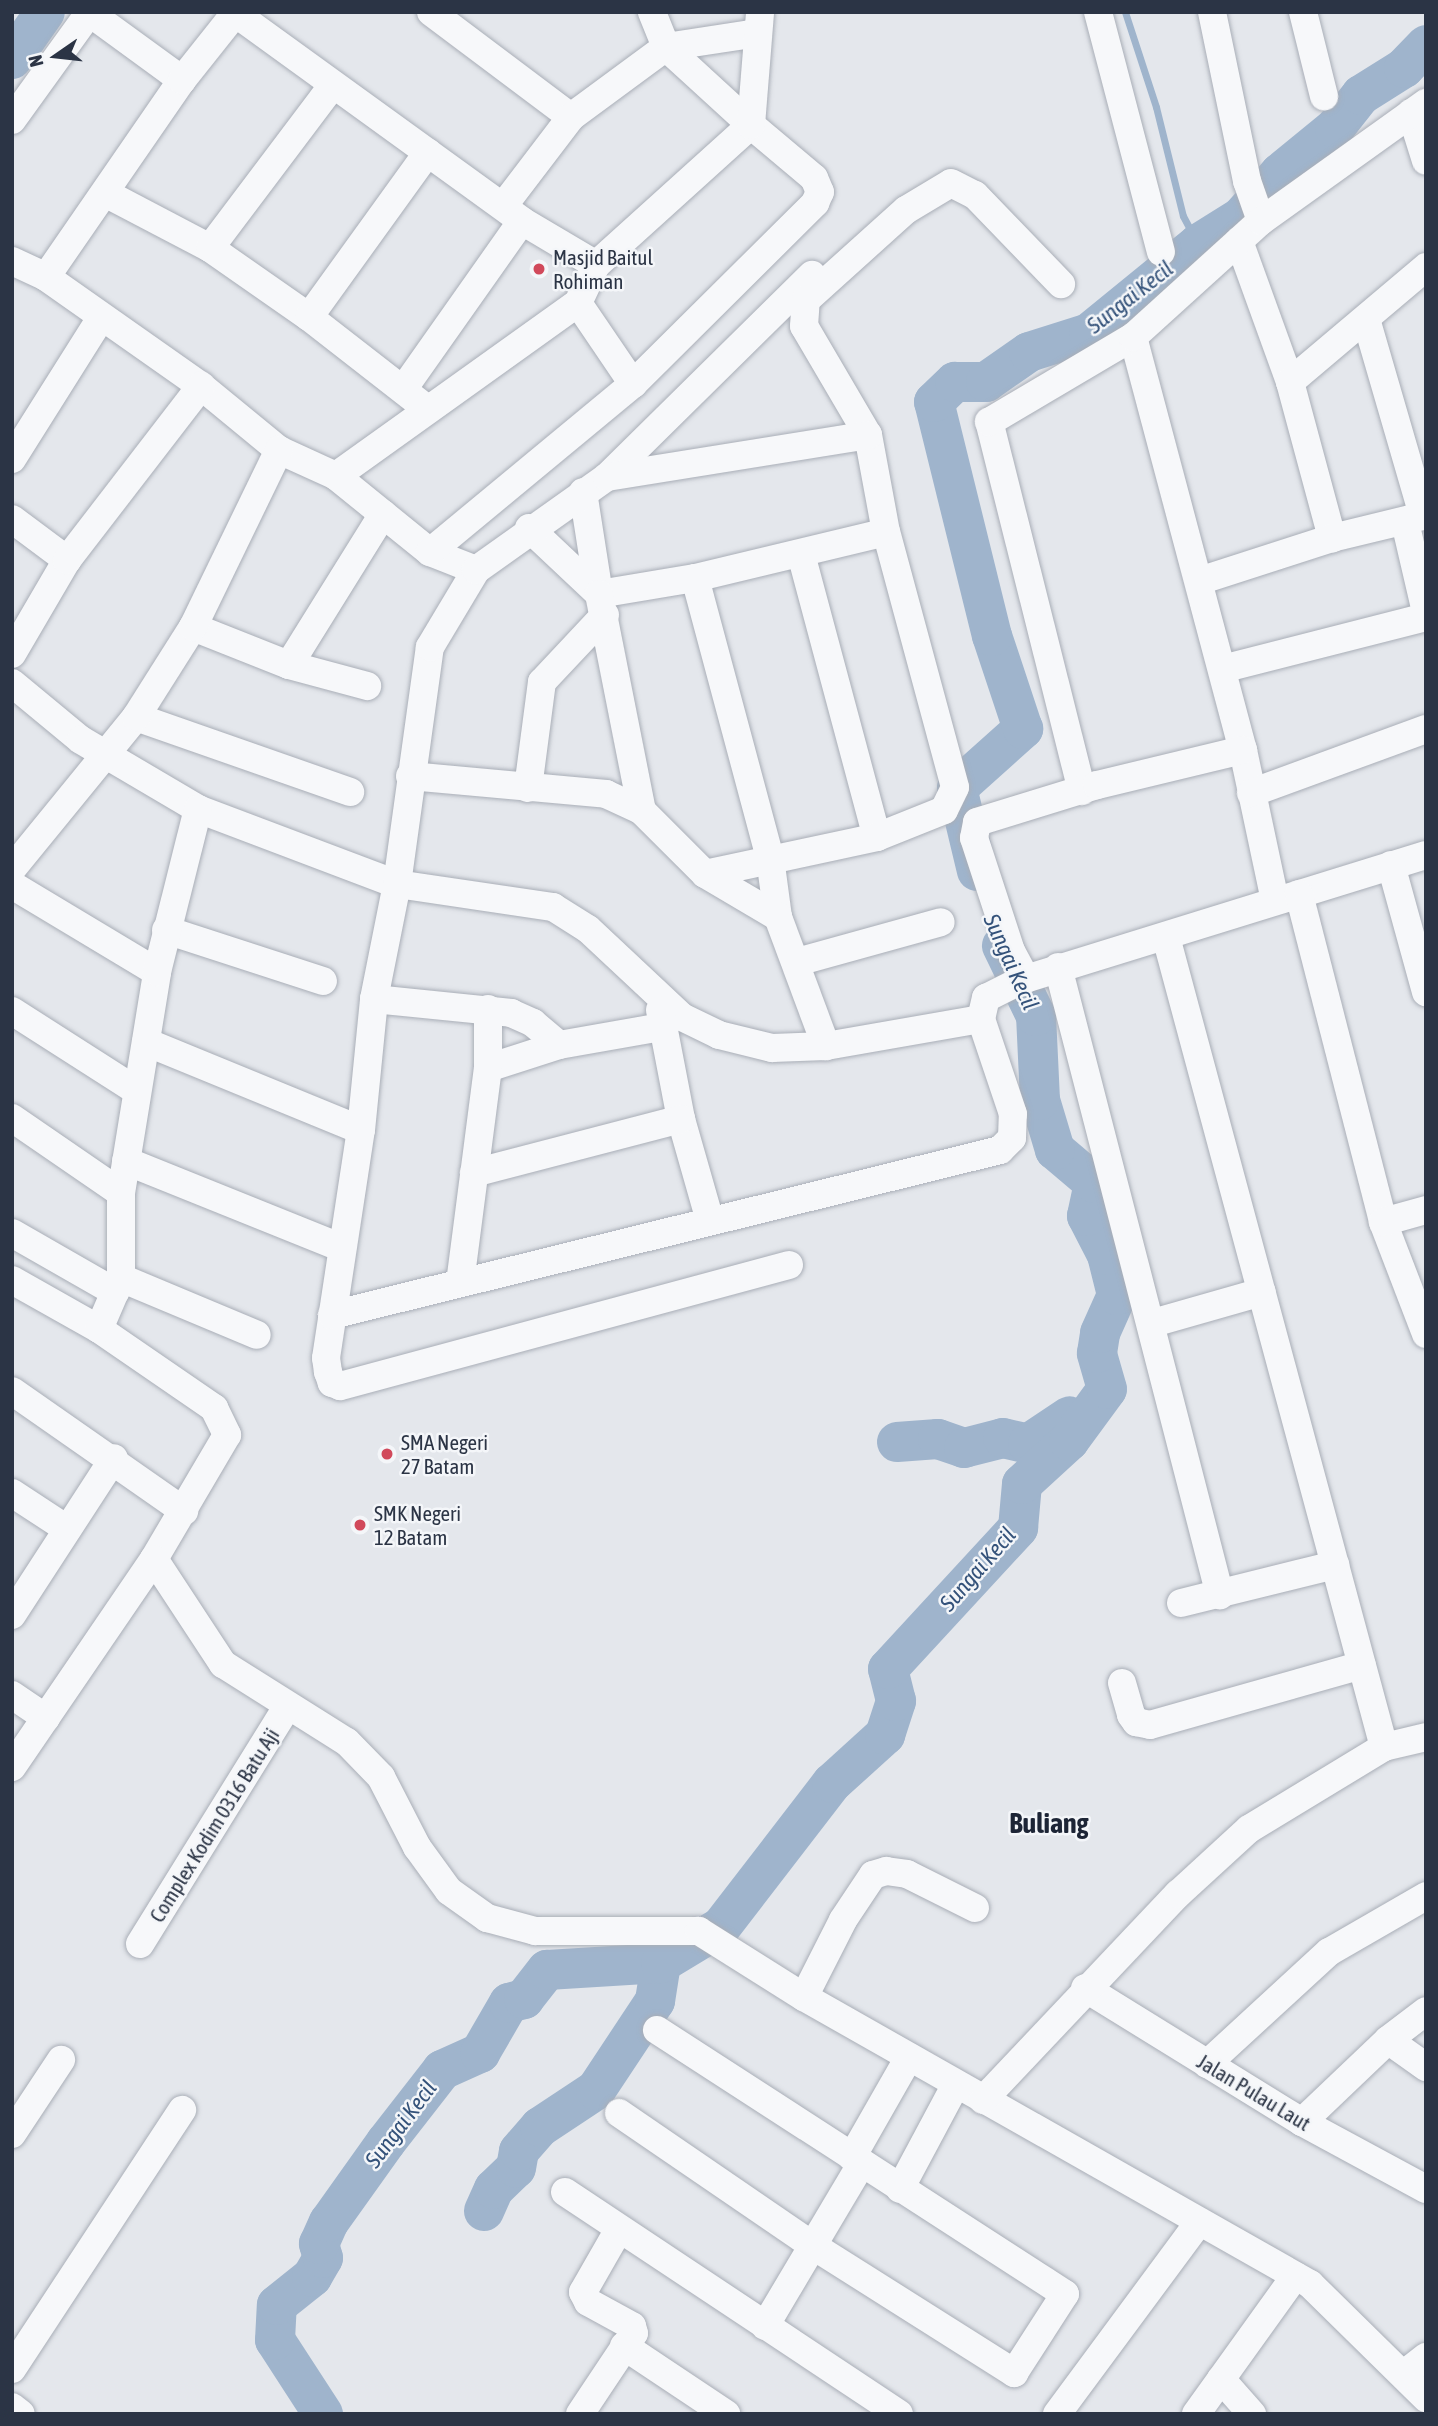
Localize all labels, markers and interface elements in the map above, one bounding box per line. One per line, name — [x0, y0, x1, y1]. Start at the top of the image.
north arrow — [21, 21, 91, 91]
text: N — [24, 53, 48, 69]
place label: Masjid Baitul Rohiman — [553, 244, 653, 294]
water label: Sungai Kecil — [1081, 255, 1179, 339]
marker: Masjid Baitul Rohiman — [531, 261, 547, 277]
water label: Sungai Kecil — [978, 910, 1044, 1014]
place label: SMA Negeri 27 Batam — [401, 1429, 488, 1479]
marker: SMA Negeri 27 Batam — [379, 1446, 395, 1462]
place label: SMK Negeri 12 Batam — [374, 1500, 461, 1550]
marker: SMK Negeri 12 Batam — [352, 1517, 368, 1533]
water label: Sungai Kecil — [934, 1521, 1022, 1617]
street label: Complex Kodim 0316 Batu Aji — [144, 1723, 284, 1927]
district label: Buliang — [1009, 1806, 1089, 1840]
street label: Jalan Pulau Laut — [1193, 2048, 1315, 2136]
water label: Sungai Kecil — [359, 2075, 443, 2173]

